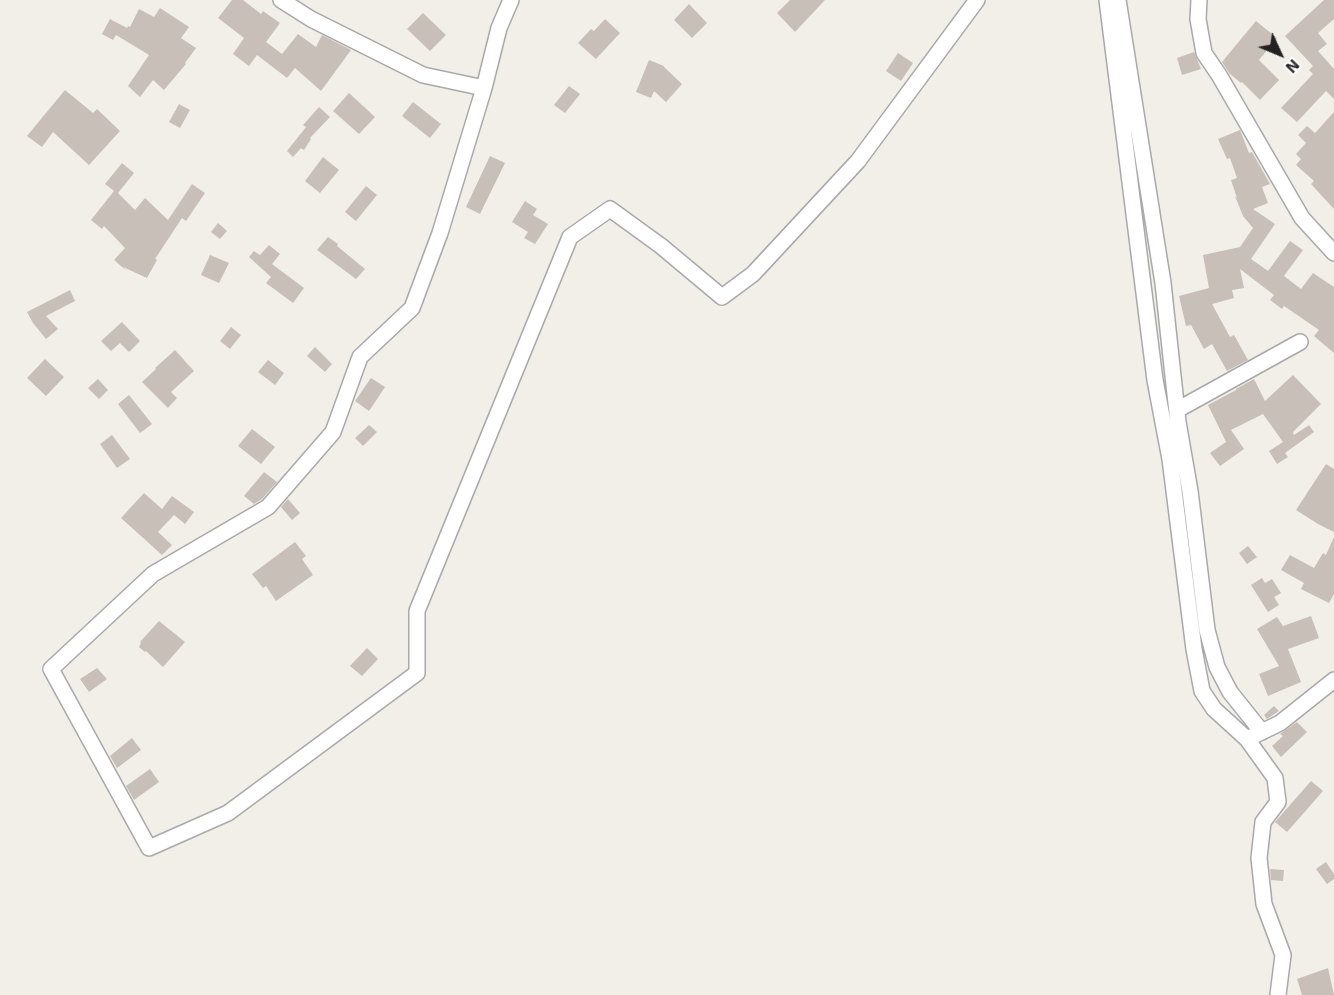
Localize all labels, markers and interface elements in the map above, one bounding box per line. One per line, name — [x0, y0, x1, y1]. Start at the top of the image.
north arrow — [1250, 24, 1310, 84]
text: N — [1282, 56, 1304, 78]

